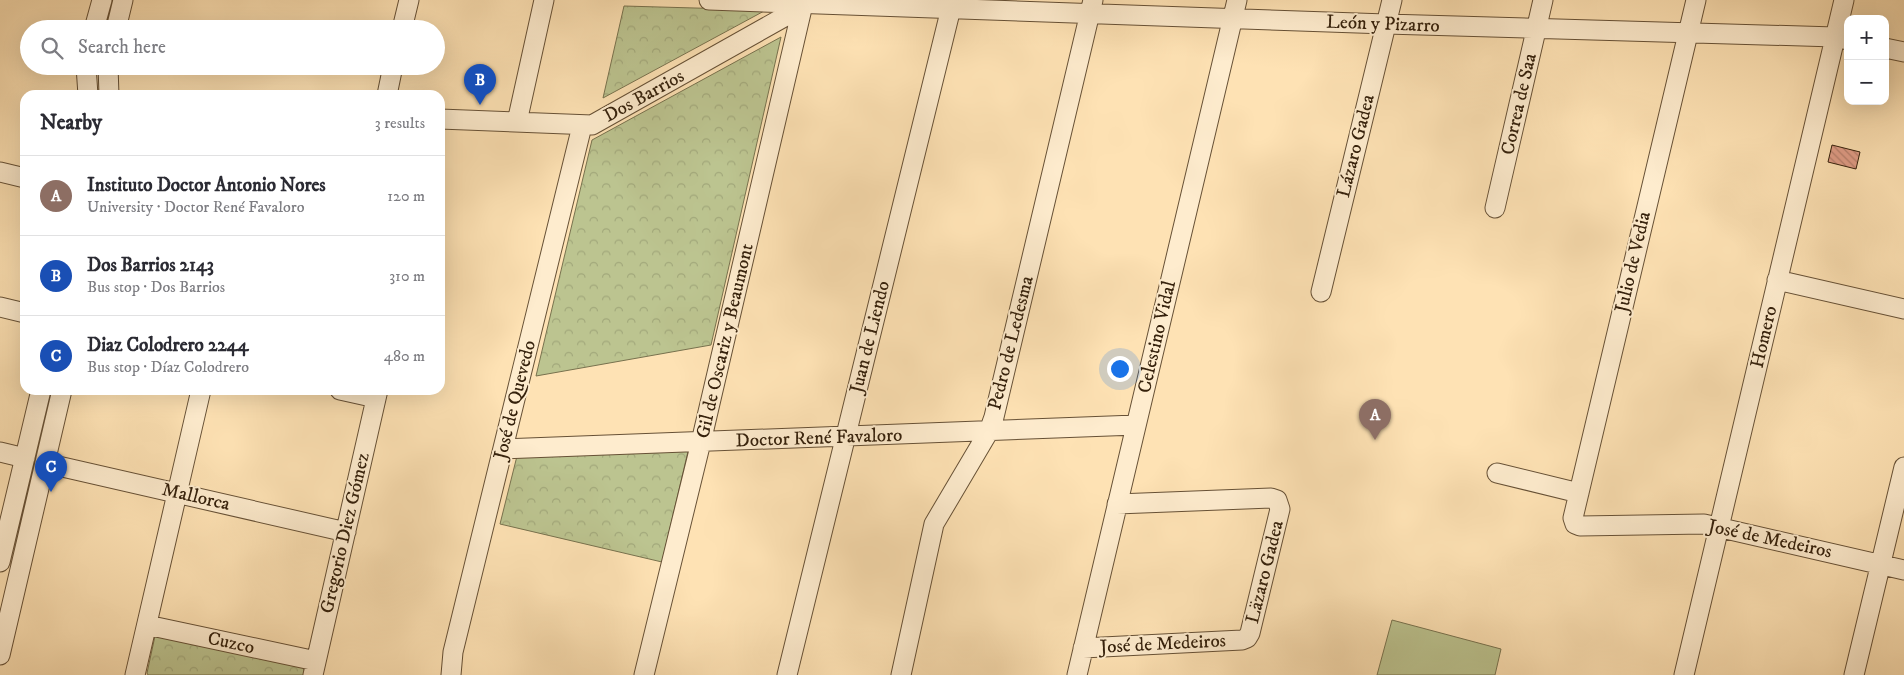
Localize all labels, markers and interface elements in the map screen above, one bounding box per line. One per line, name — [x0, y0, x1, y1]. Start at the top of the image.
street label: León y Pizarro — [1326, 11, 1440, 37]
map controls — [1844, 15, 1889, 105]
button: + — [1844, 15, 1889, 60]
search box — [20, 20, 445, 75]
icon: search — [38, 34, 66, 62]
text: Search here — [78, 36, 166, 59]
street label: Correa de Saa — [1496, 51, 1542, 157]
button: − — [1844, 60, 1889, 105]
pin: B — [464, 64, 496, 105]
street label: Dos Barrios — [600, 64, 688, 128]
street label: Lázaro Gadea — [1332, 92, 1380, 200]
text: Nearby — [40, 110, 102, 136]
text: 3 results — [375, 113, 425, 133]
text: Instituto Doctor Antonio Nores — [87, 174, 326, 197]
text: A — [51, 186, 61, 206]
text: 120 m — [387, 186, 425, 206]
text: University · Doctor René Favaloro — [87, 197, 304, 217]
street label: Julio de Vedia — [1610, 209, 1656, 317]
street label: Gil de Oscariz y Beaumont — [691, 241, 759, 441]
text: Dos Barrios 2143 — [87, 254, 214, 277]
text: B — [51, 266, 61, 286]
text: 310 m — [389, 266, 425, 286]
street label: Pedro de Ledesma — [983, 273, 1039, 413]
text: Bus stop · Dos Barrios — [87, 277, 225, 297]
street label: Juan de Liendo — [844, 278, 895, 397]
street label: Celestino Vidal — [1133, 278, 1181, 395]
street label: Homero — [1746, 304, 1782, 370]
text: Diaz Colodrero 2244 — [87, 334, 248, 357]
street label: José de Quevedo — [489, 338, 541, 464]
text: C — [51, 346, 61, 366]
text: 480 m — [384, 346, 425, 366]
your location — [1107, 356, 1133, 382]
text: Bus stop · Díaz Colodrero — [87, 357, 249, 377]
pin: A — [1359, 399, 1391, 440]
street label: Doctor René Favaloro — [735, 424, 903, 452]
pin: C — [35, 451, 67, 492]
street label: Gregorio Diez Gómez — [315, 451, 375, 615]
street label: Mallorca — [160, 478, 232, 516]
street label: José de Medeiros — [1704, 514, 1834, 563]
street label: Läzaro Gadea — [1241, 518, 1289, 626]
street label: Cuzco — [205, 627, 257, 659]
street label: José de Medeiros — [1097, 629, 1227, 659]

